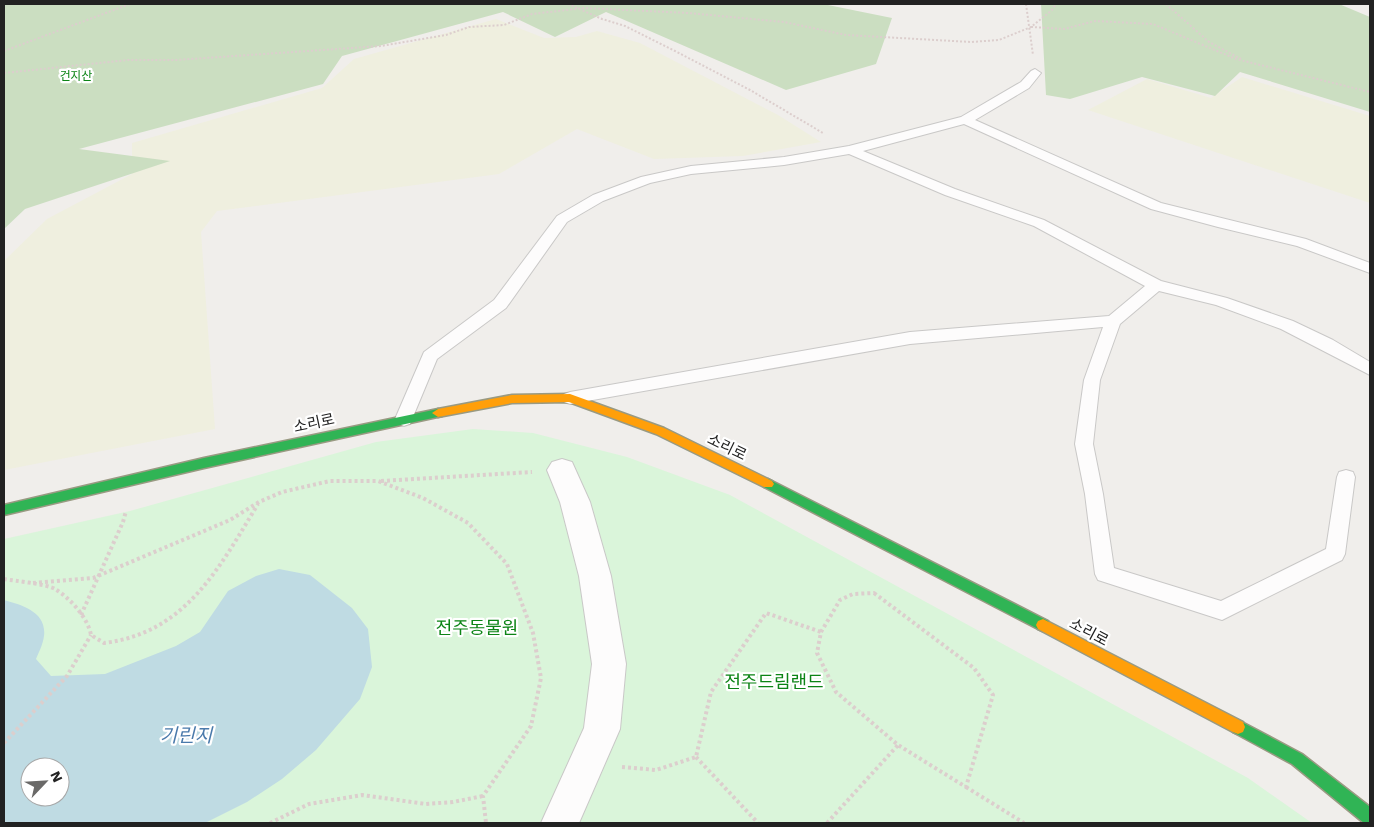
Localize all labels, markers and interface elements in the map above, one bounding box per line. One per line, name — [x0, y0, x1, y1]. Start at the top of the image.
park label: 건지산 — [59, 69, 93, 83]
street label: 소리로 — [292, 410, 336, 436]
street label: 소리로 — [704, 430, 750, 464]
street label: 소리로 — [1066, 614, 1112, 650]
park label: 전주동물원 — [436, 617, 518, 638]
park label: 전주드림랜드 — [724, 671, 824, 692]
water label: 기린지 — [160, 724, 214, 747]
north arrow — [20, 757, 70, 807]
text: N — [47, 768, 66, 785]

